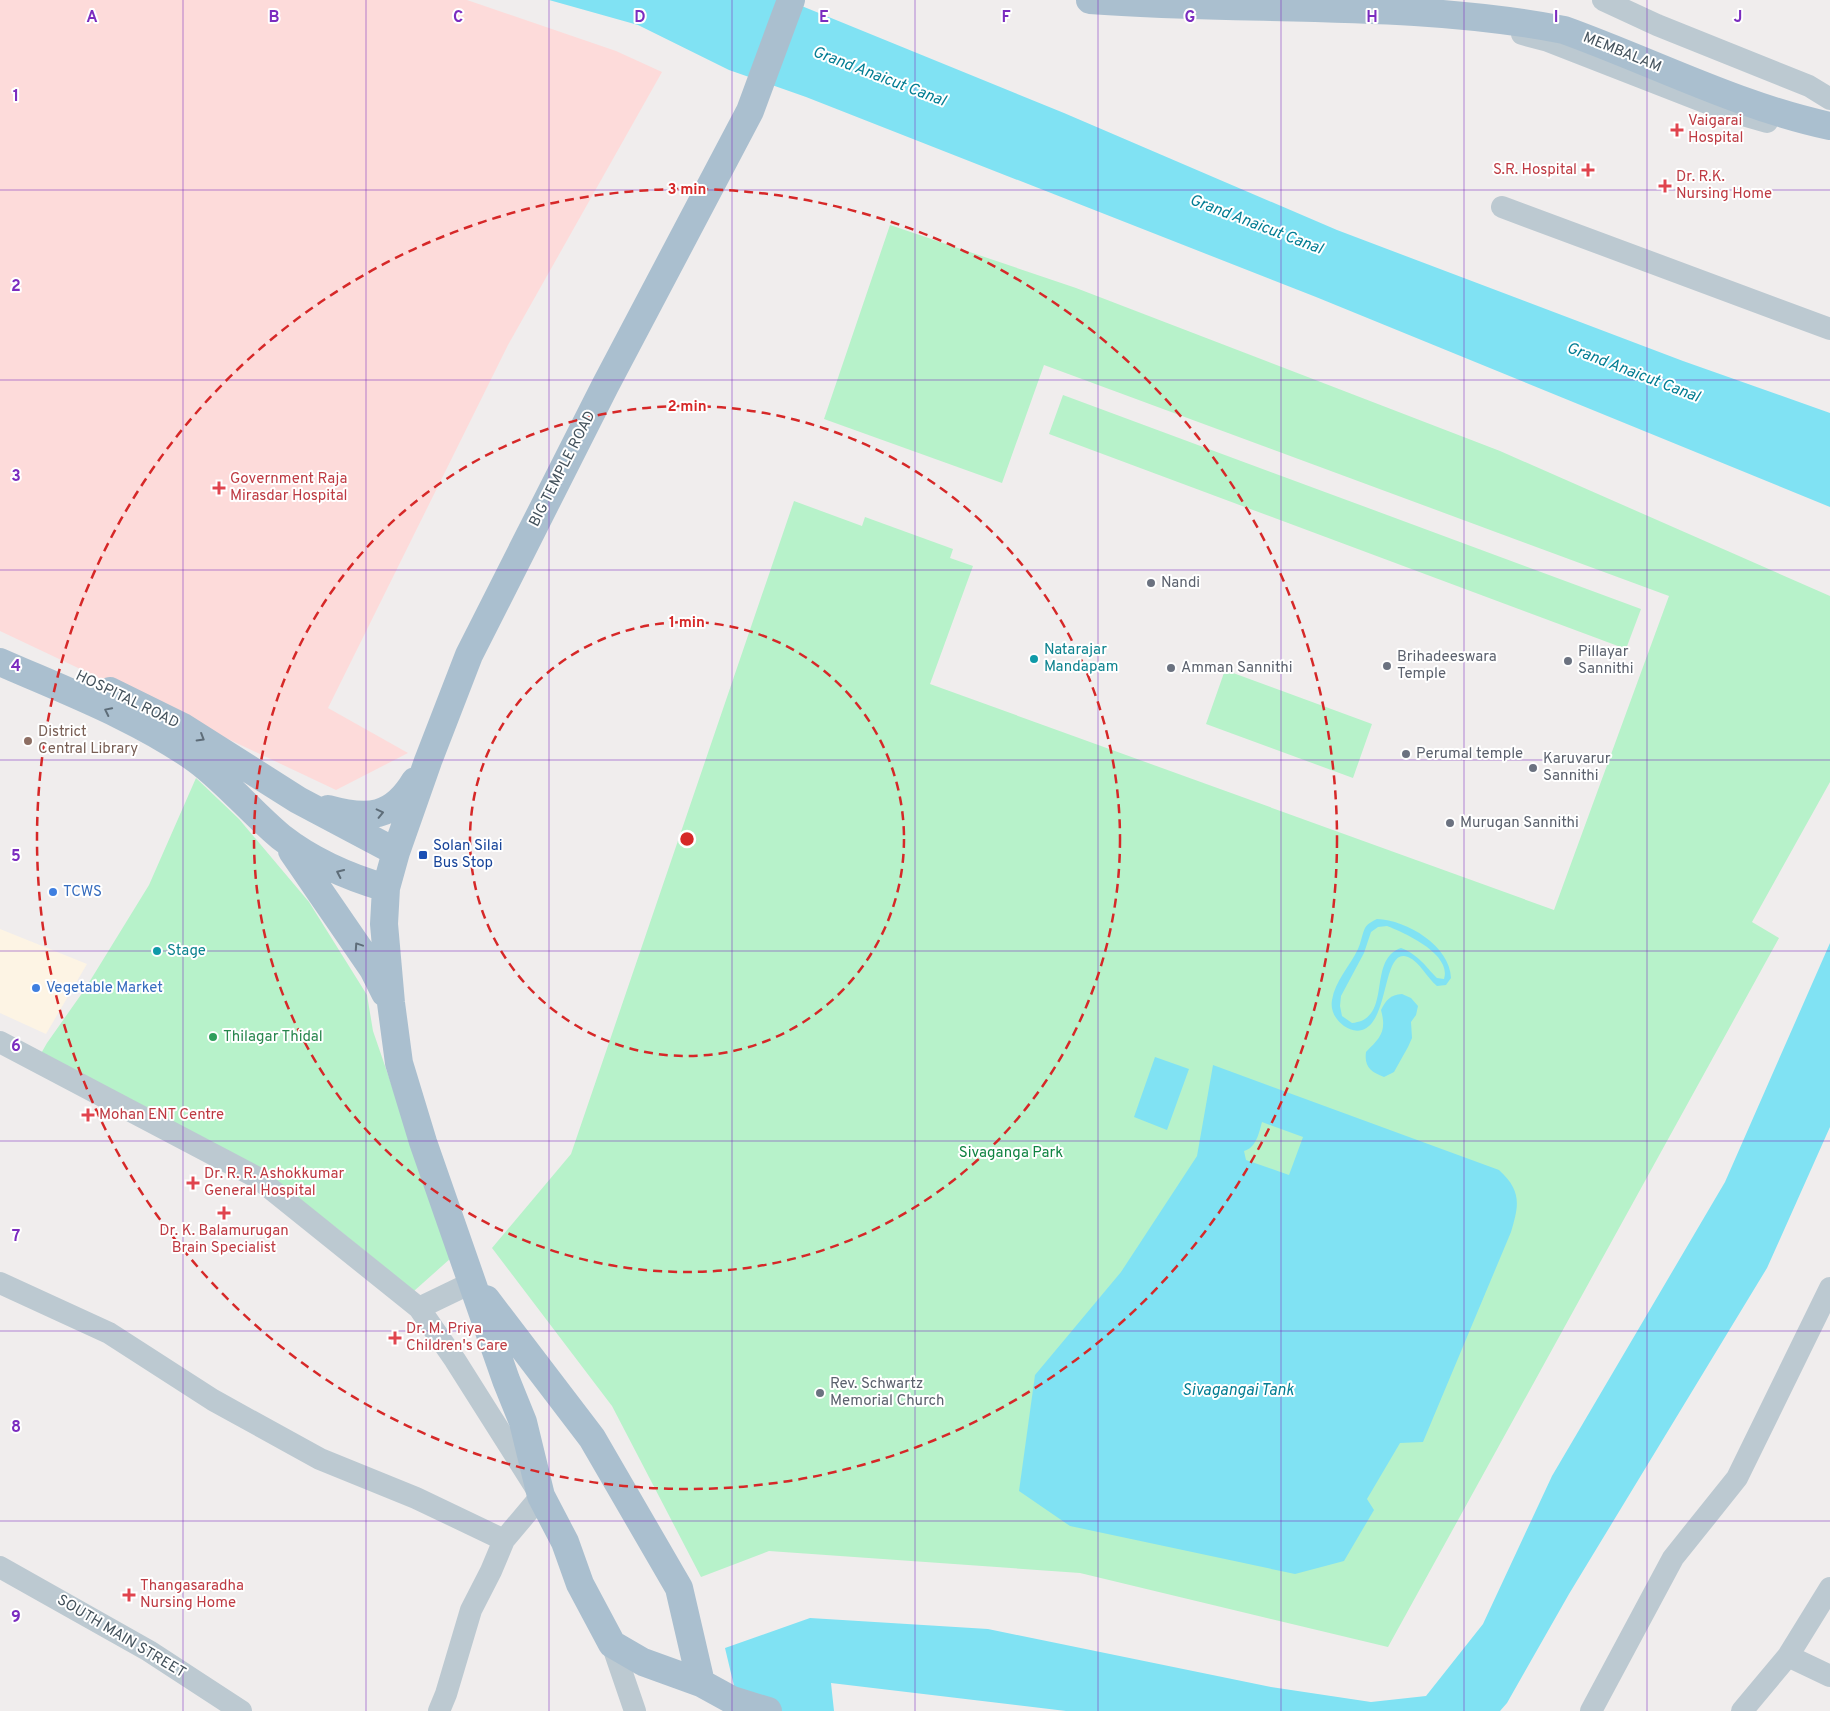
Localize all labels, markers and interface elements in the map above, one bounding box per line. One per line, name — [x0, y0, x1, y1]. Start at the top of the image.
text: A — [86, 8, 98, 28]
text: B — [268, 8, 280, 28]
text: C — [453, 8, 463, 28]
text: D — [634, 8, 646, 28]
text: E — [819, 8, 829, 28]
text: F — [1001, 8, 1011, 28]
text: G — [1185, 8, 1195, 28]
text: H — [1366, 8, 1378, 28]
text: I — [1554, 8, 1558, 28]
text: J — [1734, 8, 1742, 28]
street label: MEMBALAM — [1580, 29, 1664, 77]
water label: Grand Anaicut Canal — [810, 42, 949, 112]
text: 1 — [13, 87, 19, 107]
place label: Vaigarai Hospital — [1688, 112, 1743, 148]
marker: Vaigarai Hospital — [1670, 123, 1684, 137]
place label: S.R. Hospital — [1493, 161, 1577, 180]
marker: S.R. Hospital — [1581, 163, 1595, 177]
place label: Dr. R.K. Nursing Home — [1676, 168, 1772, 204]
marker: Dr. R.K. Nursing Home — [1658, 179, 1672, 193]
text: 3 min — [667, 181, 707, 200]
water label: Grand Anaicut Canal — [1187, 190, 1326, 260]
text: 2 — [11, 277, 21, 297]
water label: Grand Anaicut Canal — [1564, 338, 1703, 408]
text: 2 min — [667, 398, 707, 417]
street label: BIG TEMPLE ROAD — [526, 408, 600, 530]
text: 3 — [11, 467, 21, 487]
place label: Government Raja Mirasdar Hospital — [230, 470, 347, 506]
marker: Government Raja Mirasdar Hospital — [212, 481, 226, 495]
place label: Nandi — [1161, 574, 1200, 593]
marker: Nandi — [1145, 577, 1157, 589]
text: 1 min — [669, 614, 705, 633]
place label: Natarajar Mandapam — [1044, 641, 1118, 677]
place label: Pillayar Sannithi — [1578, 643, 1634, 679]
place label: Brihadeeswara Temple — [1397, 648, 1497, 684]
marker: Natarajar Mandapam — [1028, 653, 1040, 665]
marker: Pillayar Sannithi — [1562, 655, 1574, 667]
text: 4 — [11, 657, 21, 677]
place label: Amman Sannithi — [1181, 659, 1293, 678]
marker: Brihadeeswara Temple — [1381, 660, 1393, 672]
marker: Amman Sannithi — [1165, 662, 1177, 674]
street label: HOSPITAL ROAD — [72, 667, 182, 733]
one-way arrow — [104, 707, 113, 717]
place label: District Central Library — [38, 723, 138, 759]
one-way arrow — [196, 732, 205, 742]
marker: District Central Library — [22, 735, 34, 747]
place label: Perumal temple — [1416, 745, 1523, 764]
marker: Perumal temple — [1400, 748, 1412, 760]
place label: Karuvarur Sannithi — [1543, 750, 1611, 786]
marker: Karuvarur Sannithi — [1527, 762, 1539, 774]
one-way arrow — [375, 808, 384, 819]
place label: Murugan Sannithi — [1460, 814, 1579, 833]
marker: Murugan Sannithi — [1444, 817, 1456, 829]
centre of rings — [678, 830, 696, 848]
place label: Solan Silai Bus Stop — [433, 837, 503, 873]
text: 5 — [11, 847, 21, 867]
marker: Solan Silai Bus Stop — [417, 849, 429, 861]
one-way arrow — [336, 868, 345, 879]
place label: TCWS — [63, 883, 102, 902]
marker: TCWS — [47, 886, 59, 898]
place label: Stage — [167, 942, 206, 961]
one-way arrow — [355, 942, 364, 952]
marker: Stage — [151, 945, 163, 957]
place label: Vegetable Market — [46, 979, 163, 998]
marker: Vegetable Market — [30, 982, 42, 994]
place label: Thilagar Thidal — [223, 1028, 323, 1047]
marker: Thilagar Thidal — [207, 1031, 219, 1043]
text: 6 — [11, 1037, 21, 1057]
place label: Mohan ENT Centre — [99, 1106, 224, 1125]
marker: Mohan ENT Centre — [81, 1108, 95, 1122]
park label: Sivaganga Park — [959, 1144, 1063, 1163]
place label: Dr. R. R. Ashokkumar General Hospital — [204, 1165, 345, 1201]
marker: Dr. R. R. Ashokkumar General Hospital — [186, 1176, 200, 1190]
marker: Dr. K. Balamurugan Brain Specialist — [217, 1206, 231, 1220]
place label: Dr. K. Balamurugan Brain Specialist — [159, 1222, 289, 1258]
text: 7 — [12, 1227, 20, 1247]
place label: Dr. M. Priya Children's Care — [406, 1320, 508, 1356]
marker: Dr. M. Priya Children's Care — [388, 1331, 402, 1345]
place label: Rev. Schwartz Memorial Church — [830, 1375, 945, 1411]
water label: Sivagangai Tank — [1182, 1381, 1295, 1401]
marker: Rev. Schwartz Memorial Church — [814, 1387, 826, 1399]
text: 8 — [11, 1418, 21, 1438]
place label: Thangasaradha Nursing Home — [140, 1577, 244, 1613]
marker: Thangasaradha Nursing Home — [122, 1588, 136, 1602]
street label: SOUTH MAIN STREET — [53, 1591, 189, 1683]
text: 9 — [11, 1608, 21, 1628]

